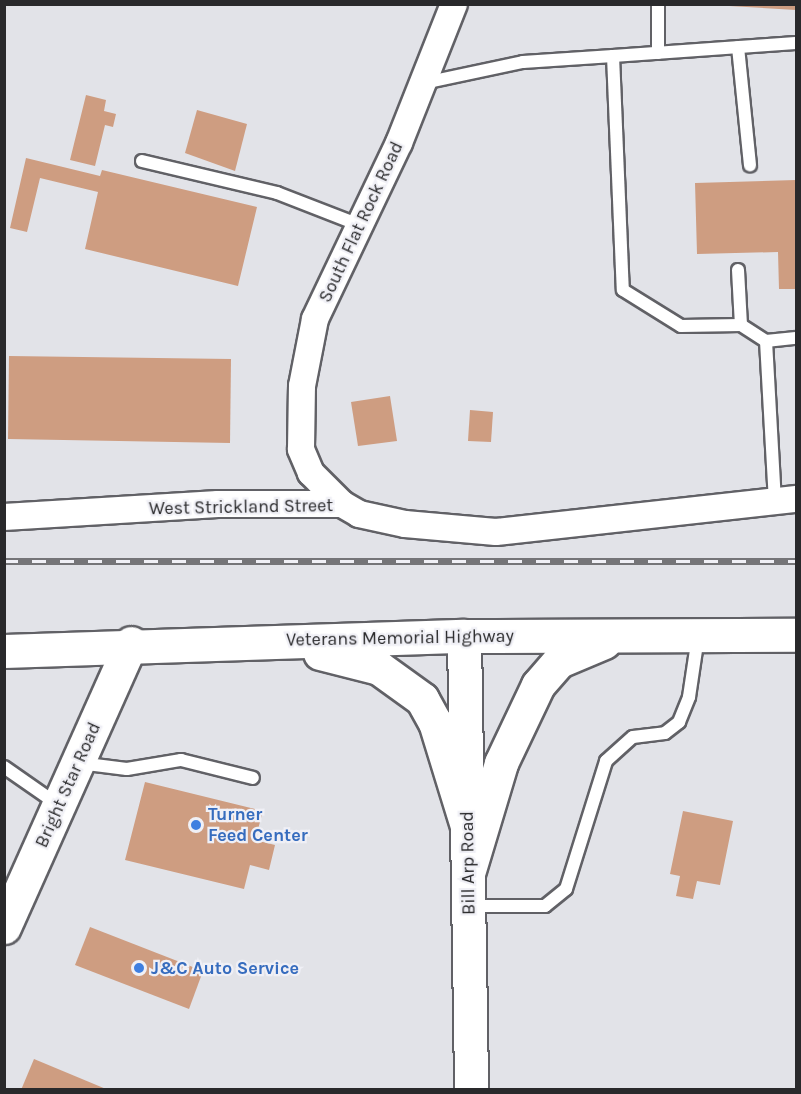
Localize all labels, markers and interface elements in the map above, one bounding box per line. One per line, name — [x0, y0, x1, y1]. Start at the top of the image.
street label: South Flat Rock Road — [314, 138, 408, 306]
street label: West Strickland Street — [149, 495, 333, 519]
street label: Veterans Memorial Highway — [286, 625, 514, 651]
street label: Bright Star Road — [31, 719, 105, 851]
place label: Turner Feed Center — [208, 804, 308, 846]
street label: Bill Arp Road — [456, 811, 480, 915]
marker: Turner Feed Center — [189, 818, 203, 832]
place label: J&C Auto Service — [151, 957, 299, 979]
marker: J&C Auto Service — [132, 961, 146, 975]

